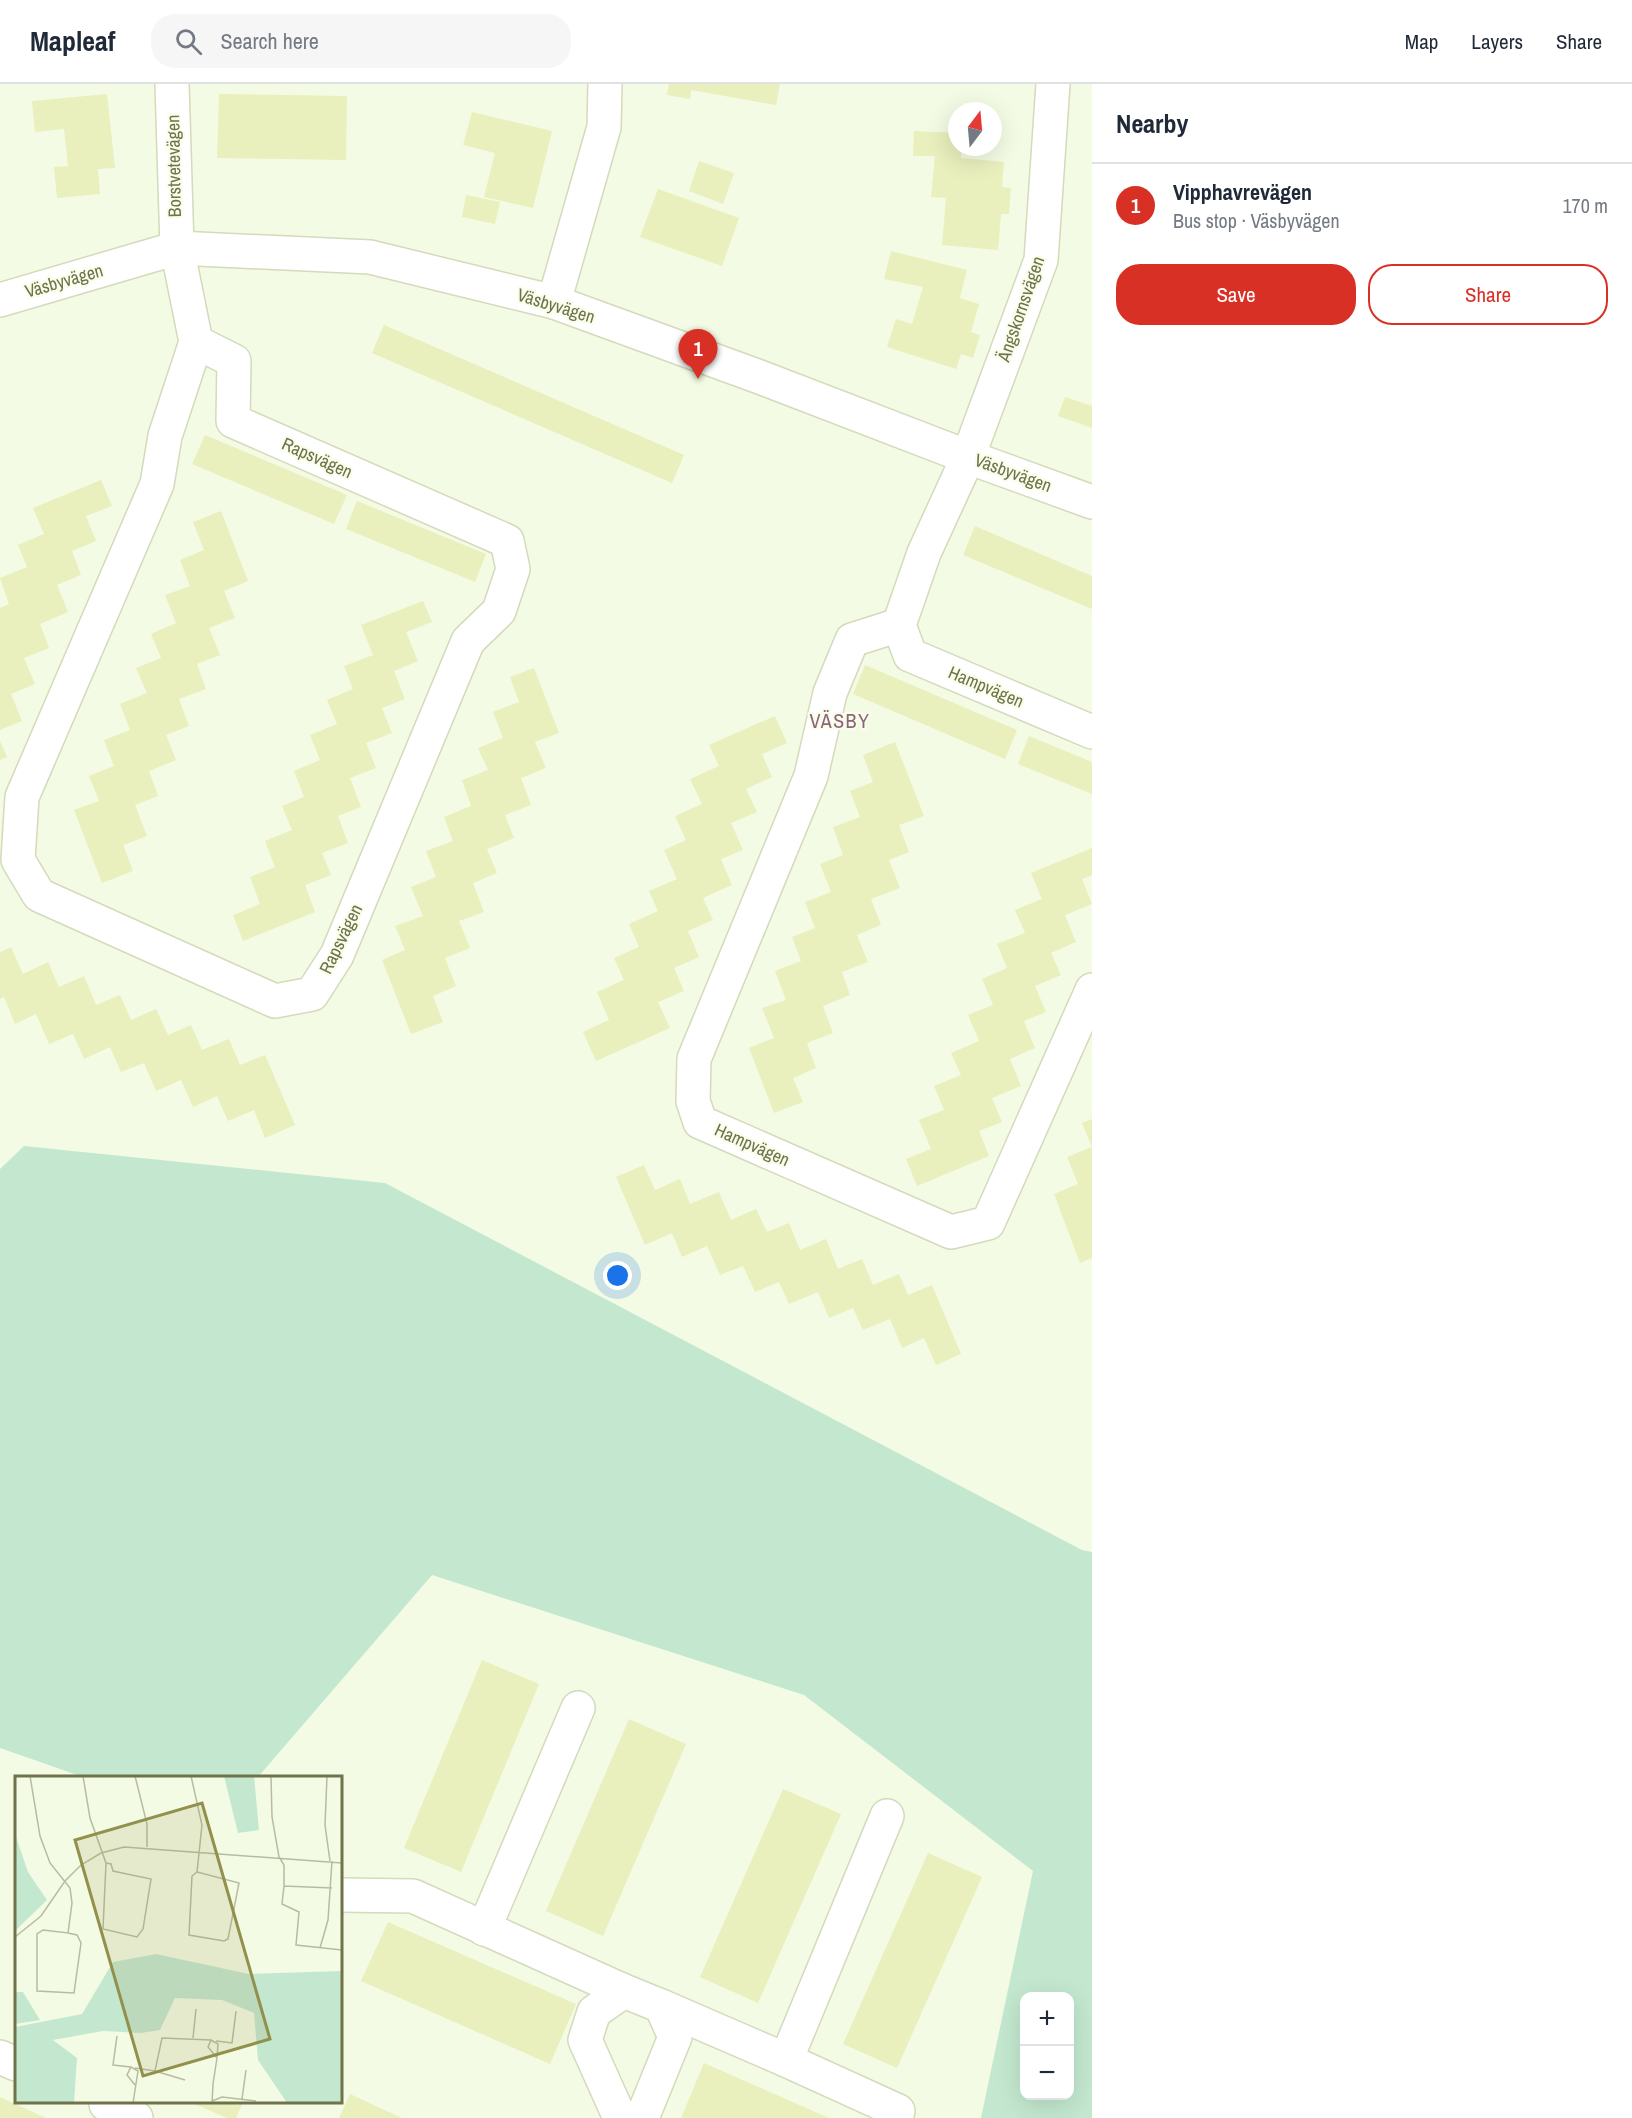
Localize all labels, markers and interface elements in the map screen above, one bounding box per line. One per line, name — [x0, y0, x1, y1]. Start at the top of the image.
search box — [151, 14, 571, 68]
text: Mapleaf — [30, 22, 115, 60]
icon: search — [172, 25, 205, 58]
text: Search here — [220, 26, 319, 56]
text: Map — [1405, 27, 1438, 56]
text: Layers — [1471, 27, 1523, 56]
text: Share — [1556, 27, 1602, 56]
north arrow — [948, 102, 1002, 156]
text: Nearby — [1116, 106, 1188, 141]
street label: Borstvetevägen — [160, 115, 187, 218]
text: Vipphavrevägen — [1173, 177, 1312, 207]
text: 1 — [1131, 192, 1140, 219]
text: 170 m — [1562, 192, 1608, 219]
text: Bus stop · Väsbyvägen — [1173, 207, 1340, 234]
street label: Ängskornsvägen — [990, 253, 1050, 366]
street label: Väsbyvägen — [22, 257, 106, 304]
button: Save — [1116, 264, 1356, 325]
button: Share — [1368, 264, 1608, 325]
street label: Väsbyvägen — [514, 282, 598, 329]
pin: 1 — [678, 330, 718, 379]
street label: Rapsvägen — [278, 431, 356, 484]
street label: Väsbyvägen — [971, 447, 1055, 498]
street label: Hampvägen — [945, 659, 1028, 714]
district label: VÄSBY — [810, 707, 871, 734]
street label: Rapsvägen — [313, 900, 368, 978]
street label: Hampvägen — [711, 1117, 794, 1172]
your location — [603, 1261, 632, 1290]
inset map — [15, 1776, 342, 2103]
map controls — [1020, 1992, 1074, 2100]
button: + — [1020, 1992, 1074, 2046]
button: − — [1020, 2046, 1074, 2100]

